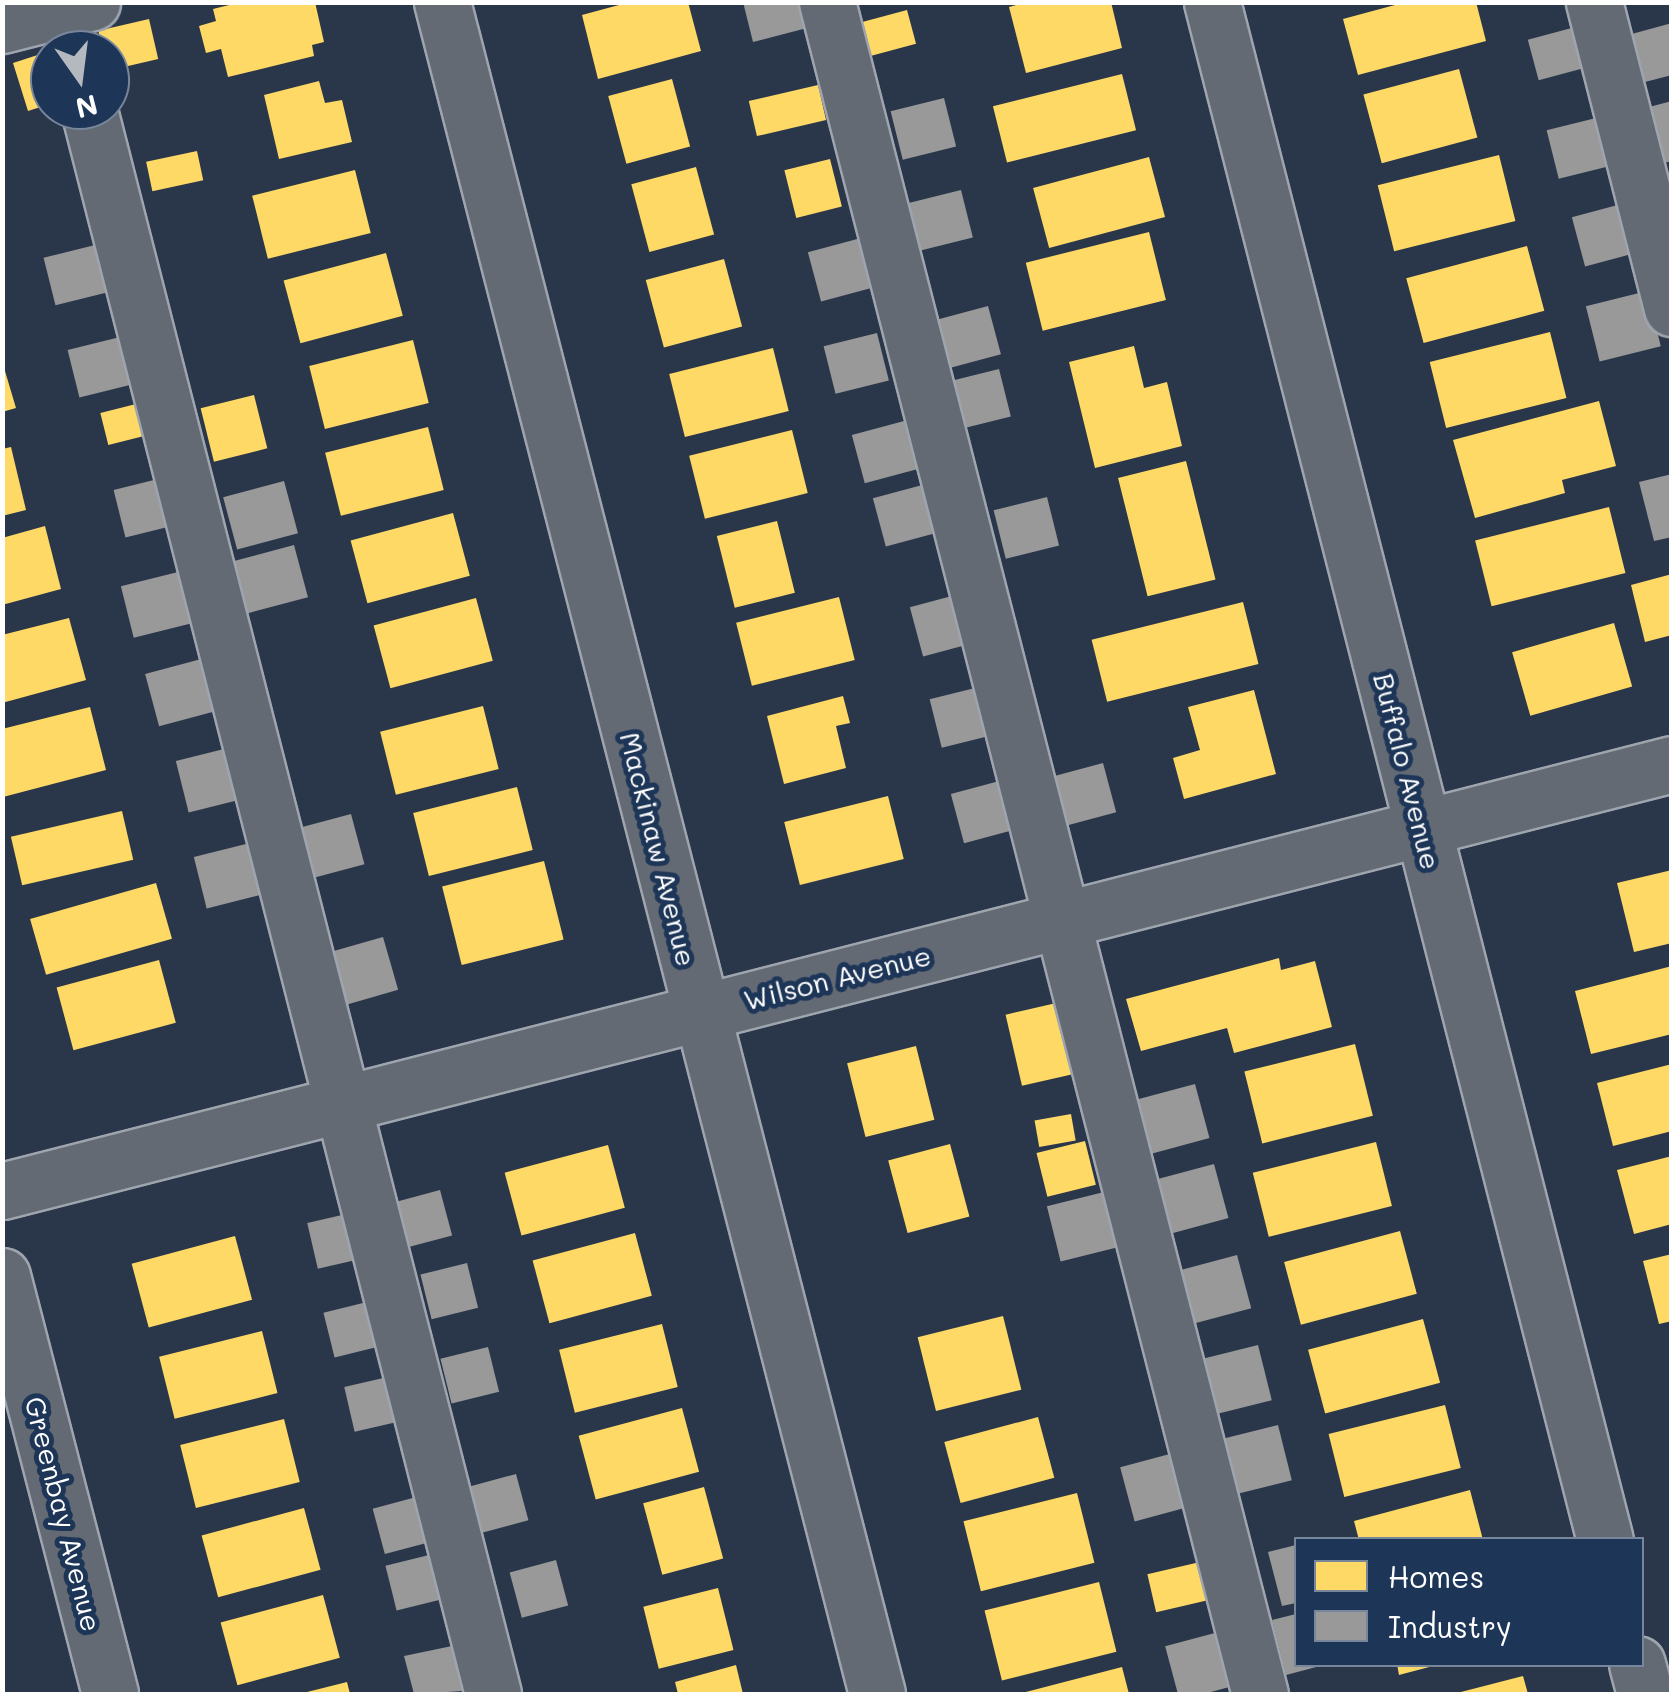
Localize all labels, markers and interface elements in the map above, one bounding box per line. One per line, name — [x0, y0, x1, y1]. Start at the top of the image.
north arrow — [30, 30, 130, 130]
text: N — [72, 87, 101, 127]
street label: Buffalo Avenue — [1367, 669, 1449, 873]
street label: Mackinaw Avenue — [614, 728, 704, 970]
street label: Wilson Avenue — [740, 938, 934, 1016]
street label: Greenbay Avenue — [19, 1393, 109, 1635]
legend — [1294, 1537, 1644, 1667]
text: Homes — [1388, 1556, 1484, 1596]
text: Industry — [1388, 1606, 1512, 1646]

